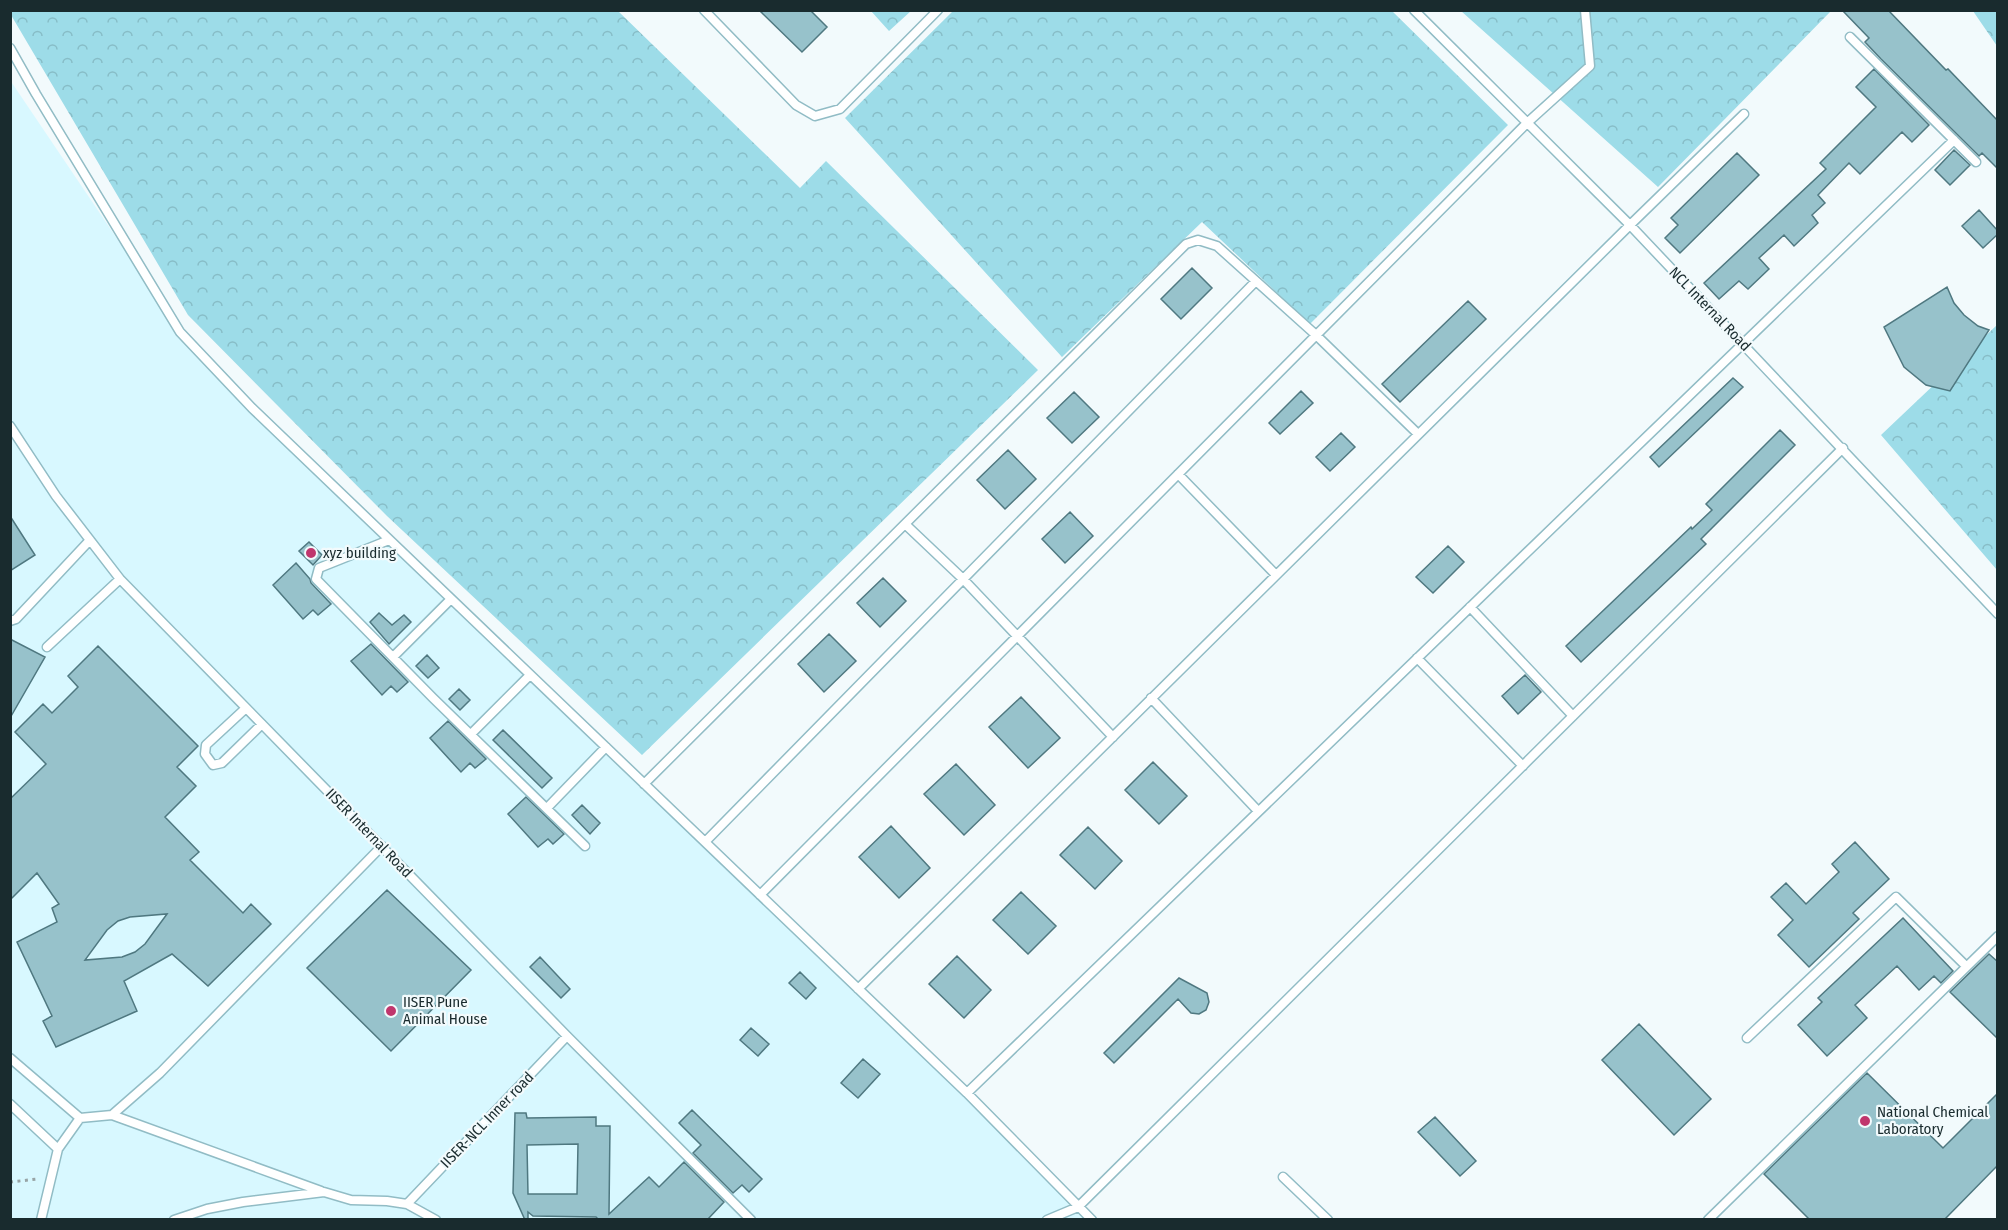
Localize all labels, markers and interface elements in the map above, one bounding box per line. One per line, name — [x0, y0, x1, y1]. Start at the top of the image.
street label: NCL Internal Road — [1665, 263, 1755, 355]
place label: xyz building — [323, 544, 396, 562]
marker: xyz building — [304, 546, 318, 560]
street label: IISER Internal Road — [322, 785, 416, 881]
place label: IISER Pune Animal House — [403, 993, 487, 1028]
marker: IISER Pune Animal House — [384, 1004, 398, 1018]
street label: IISER-NCL Inner road — [437, 1068, 537, 1172]
place label: National Chemical Laboratory — [1877, 1103, 1988, 1138]
marker: National Chemical Laboratory — [1858, 1114, 1872, 1128]

